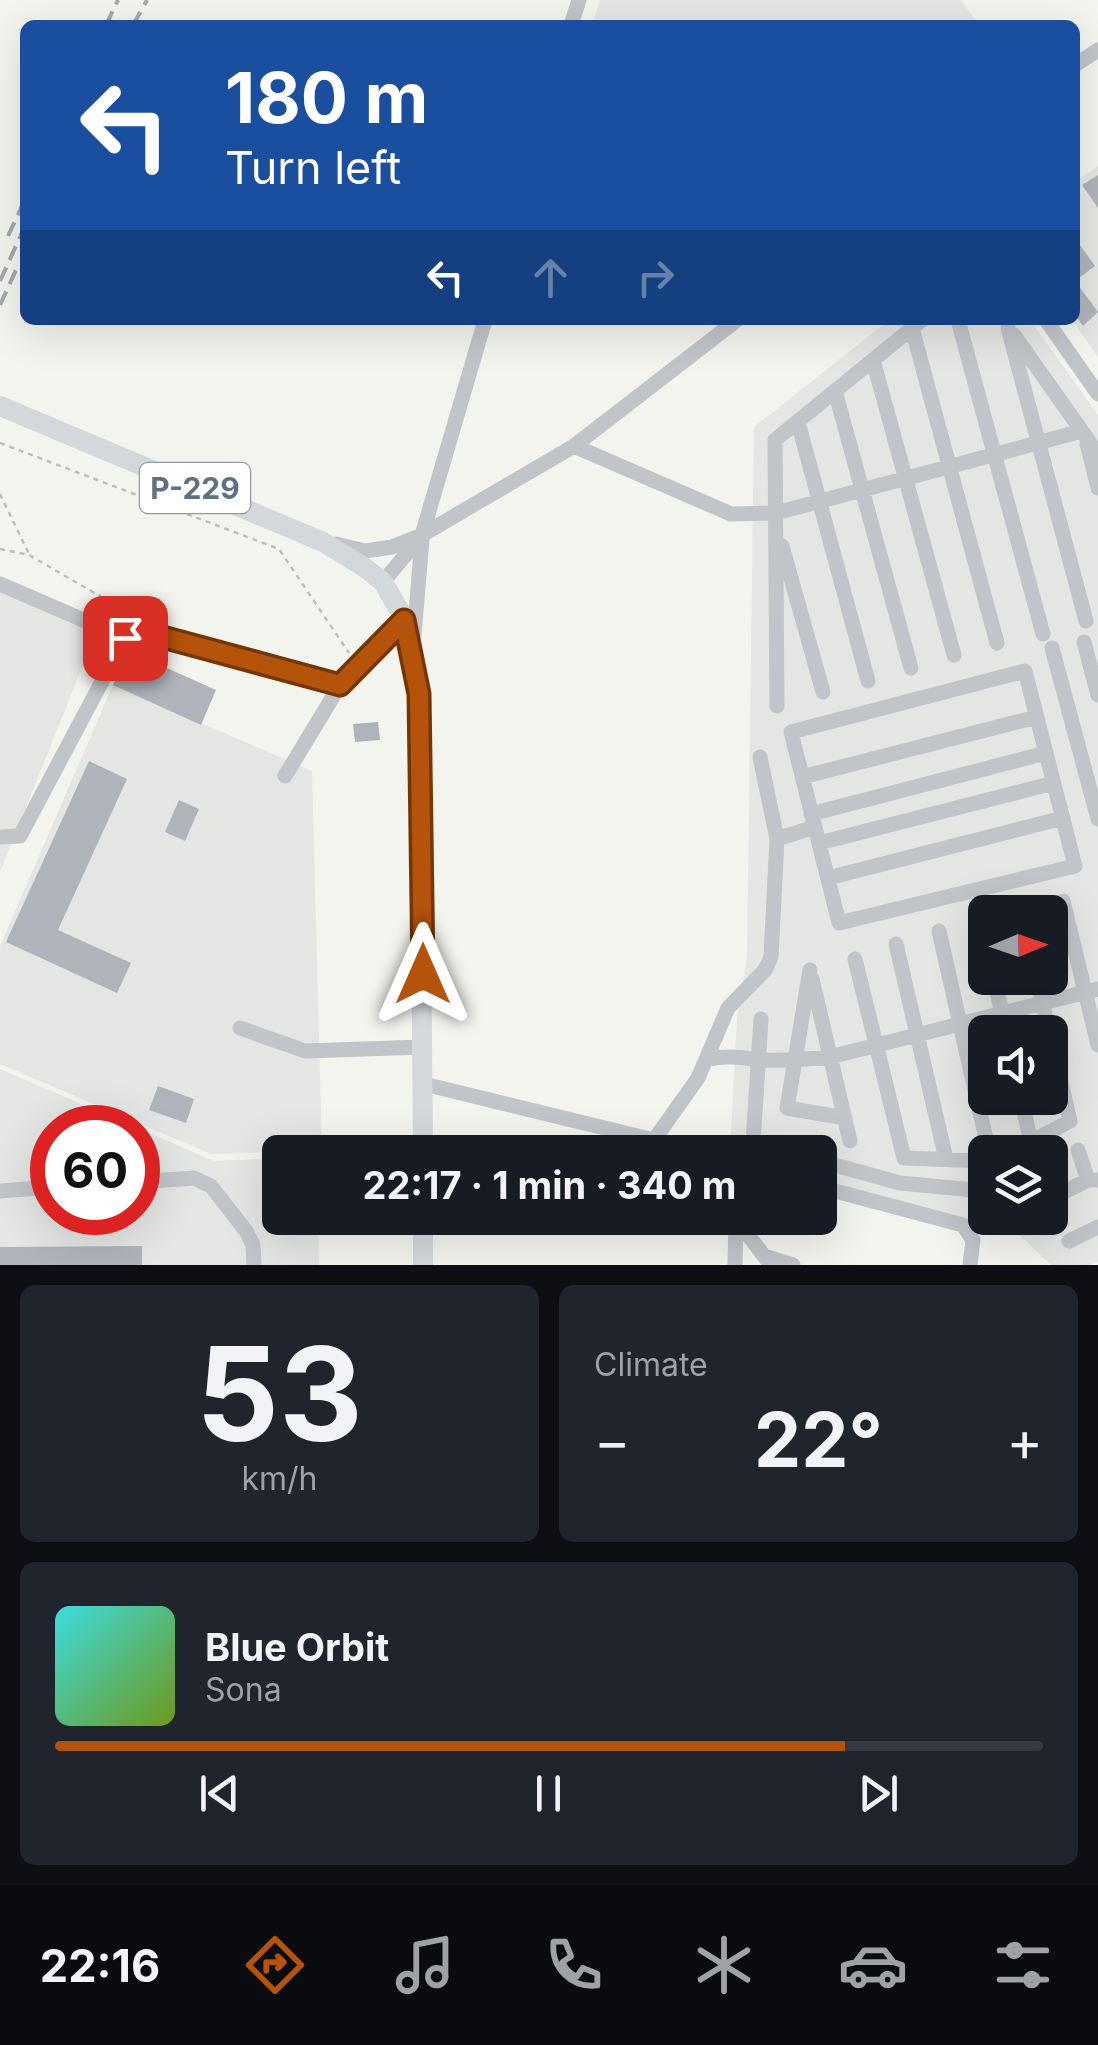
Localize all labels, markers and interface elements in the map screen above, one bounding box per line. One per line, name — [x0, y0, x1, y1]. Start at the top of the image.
text: 180 m — [225, 55, 428, 140]
icon: left — [60, 60, 190, 190]
text: Turn left — [225, 140, 401, 195]
icon: left — [418, 250, 473, 305]
icon: ahead — [523, 250, 578, 305]
icon: right — [628, 250, 683, 305]
road number: Р-229 — [140, 463, 250, 513]
pin — [83, 596, 168, 681]
icon: arrive — [98, 611, 153, 666]
north arrow — [968, 895, 1068, 995]
map controls — [968, 895, 1068, 1235]
position arrow — [371, 922, 475, 1026]
button: sound — [968, 1015, 1068, 1115]
speed limit sign: 60 — [30, 1105, 160, 1235]
button: layers — [968, 1135, 1068, 1235]
text: 22:17 · 1 min · 340 m — [363, 1162, 736, 1208]
text: 53 — [196, 1315, 363, 1472]
text: Climate — [594, 1345, 708, 1384]
text: 22° — [754, 1394, 883, 1485]
text: − — [594, 1408, 630, 1474]
text: + — [1007, 1408, 1043, 1474]
text: km/h — [241, 1459, 318, 1498]
text: Blue Orbit — [205, 1624, 389, 1670]
text: Sona — [205, 1670, 282, 1709]
icon: previous — [192, 1766, 247, 1821]
icon: pause — [521, 1766, 576, 1821]
icon: next — [851, 1766, 906, 1821]
icon: directions — [240, 1930, 310, 2000]
icon: music — [390, 1930, 460, 2000]
icon: phone — [539, 1930, 609, 2000]
icon: climate — [689, 1930, 759, 2000]
icon: car — [838, 1930, 908, 2000]
icon: filters — [988, 1930, 1058, 2000]
text: 22:16 — [40, 1938, 160, 1993]

